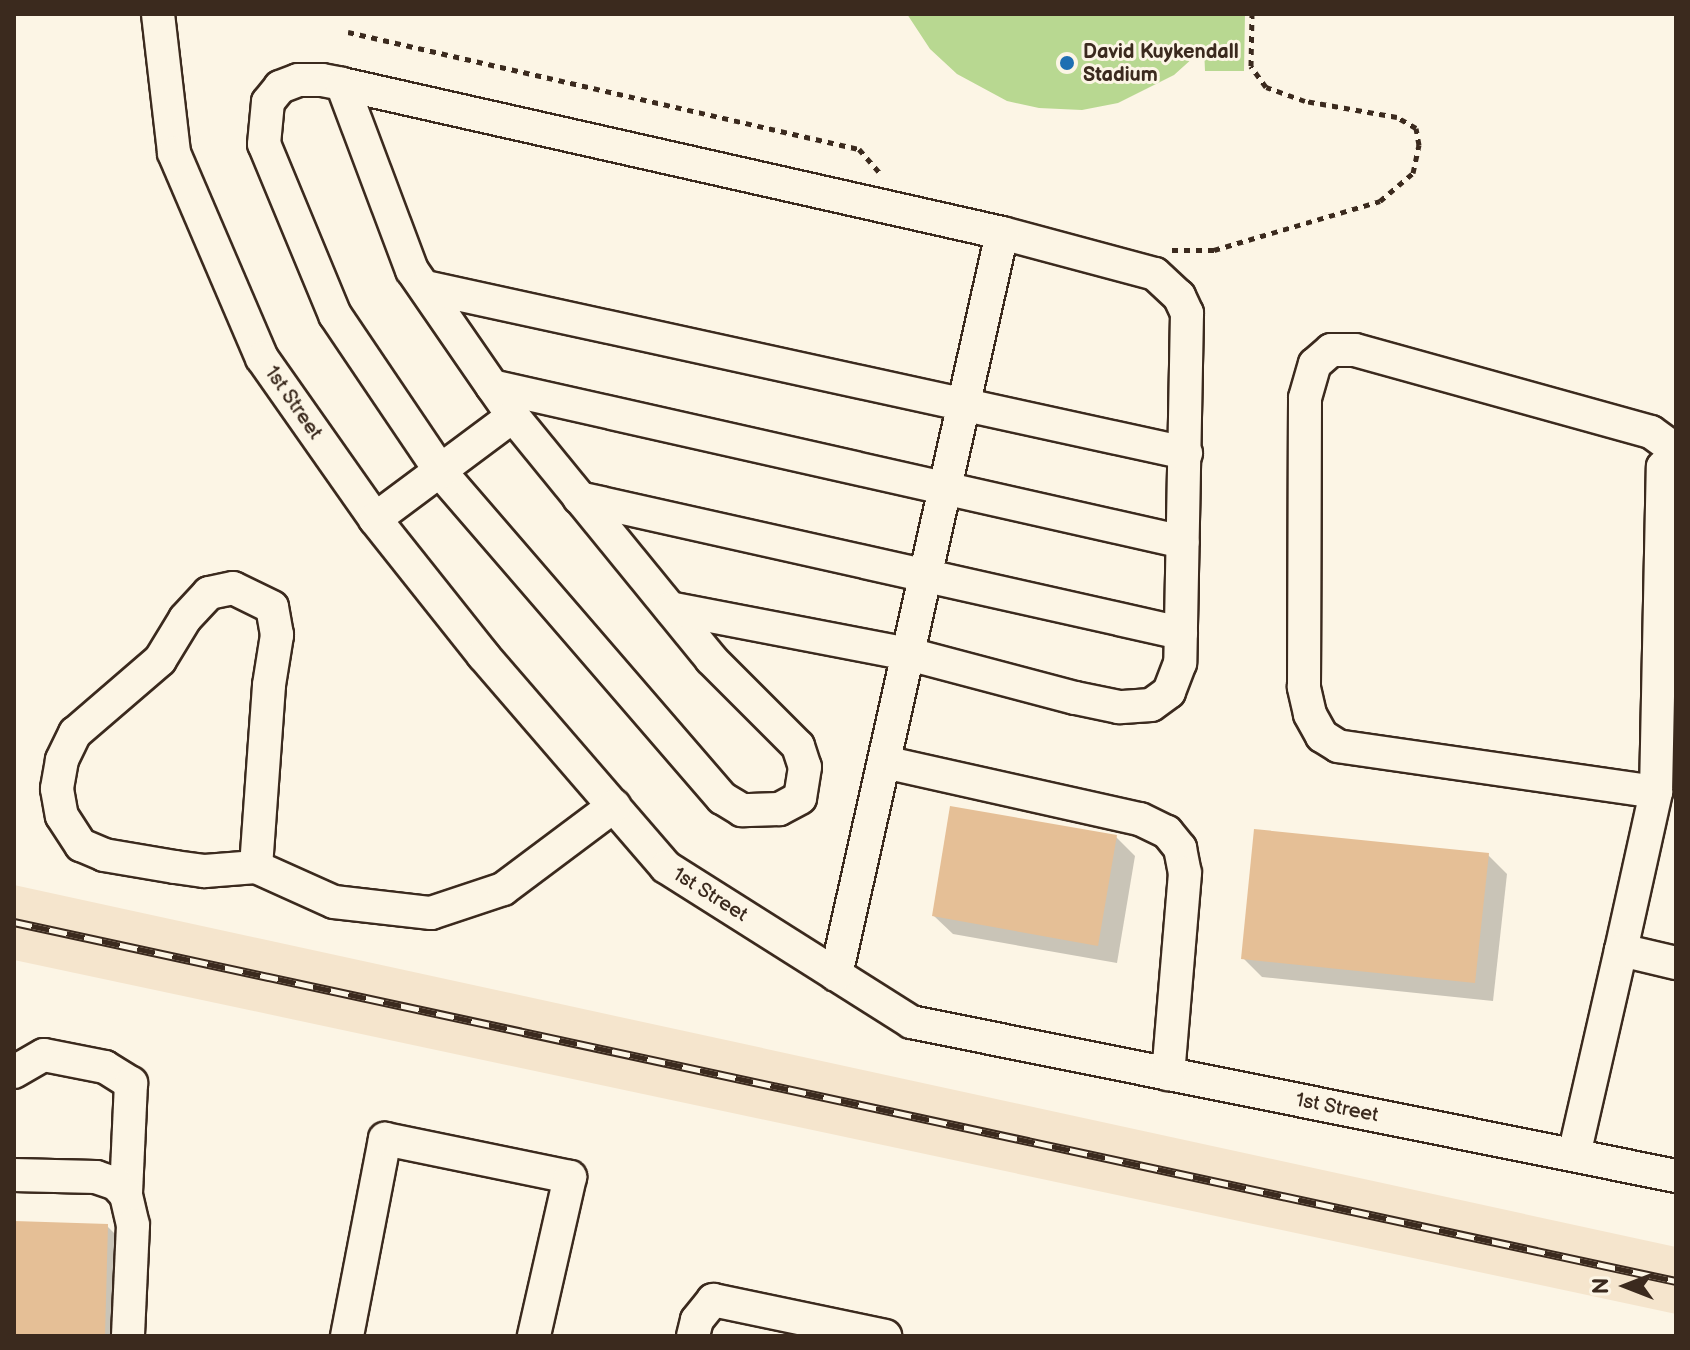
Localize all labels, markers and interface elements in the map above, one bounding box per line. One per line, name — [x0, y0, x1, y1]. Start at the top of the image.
place label: David Kuykendall Stadium — [1083, 40, 1239, 87]
marker: David Kuykendall Stadium — [1058, 54, 1076, 72]
street label: 1st Street — [259, 362, 327, 444]
street label: 1st Street — [668, 863, 752, 927]
street label: 1st Street — [1293, 1088, 1381, 1128]
north arrow — [1586, 1246, 1666, 1326]
text: N — [1588, 1278, 1615, 1294]

